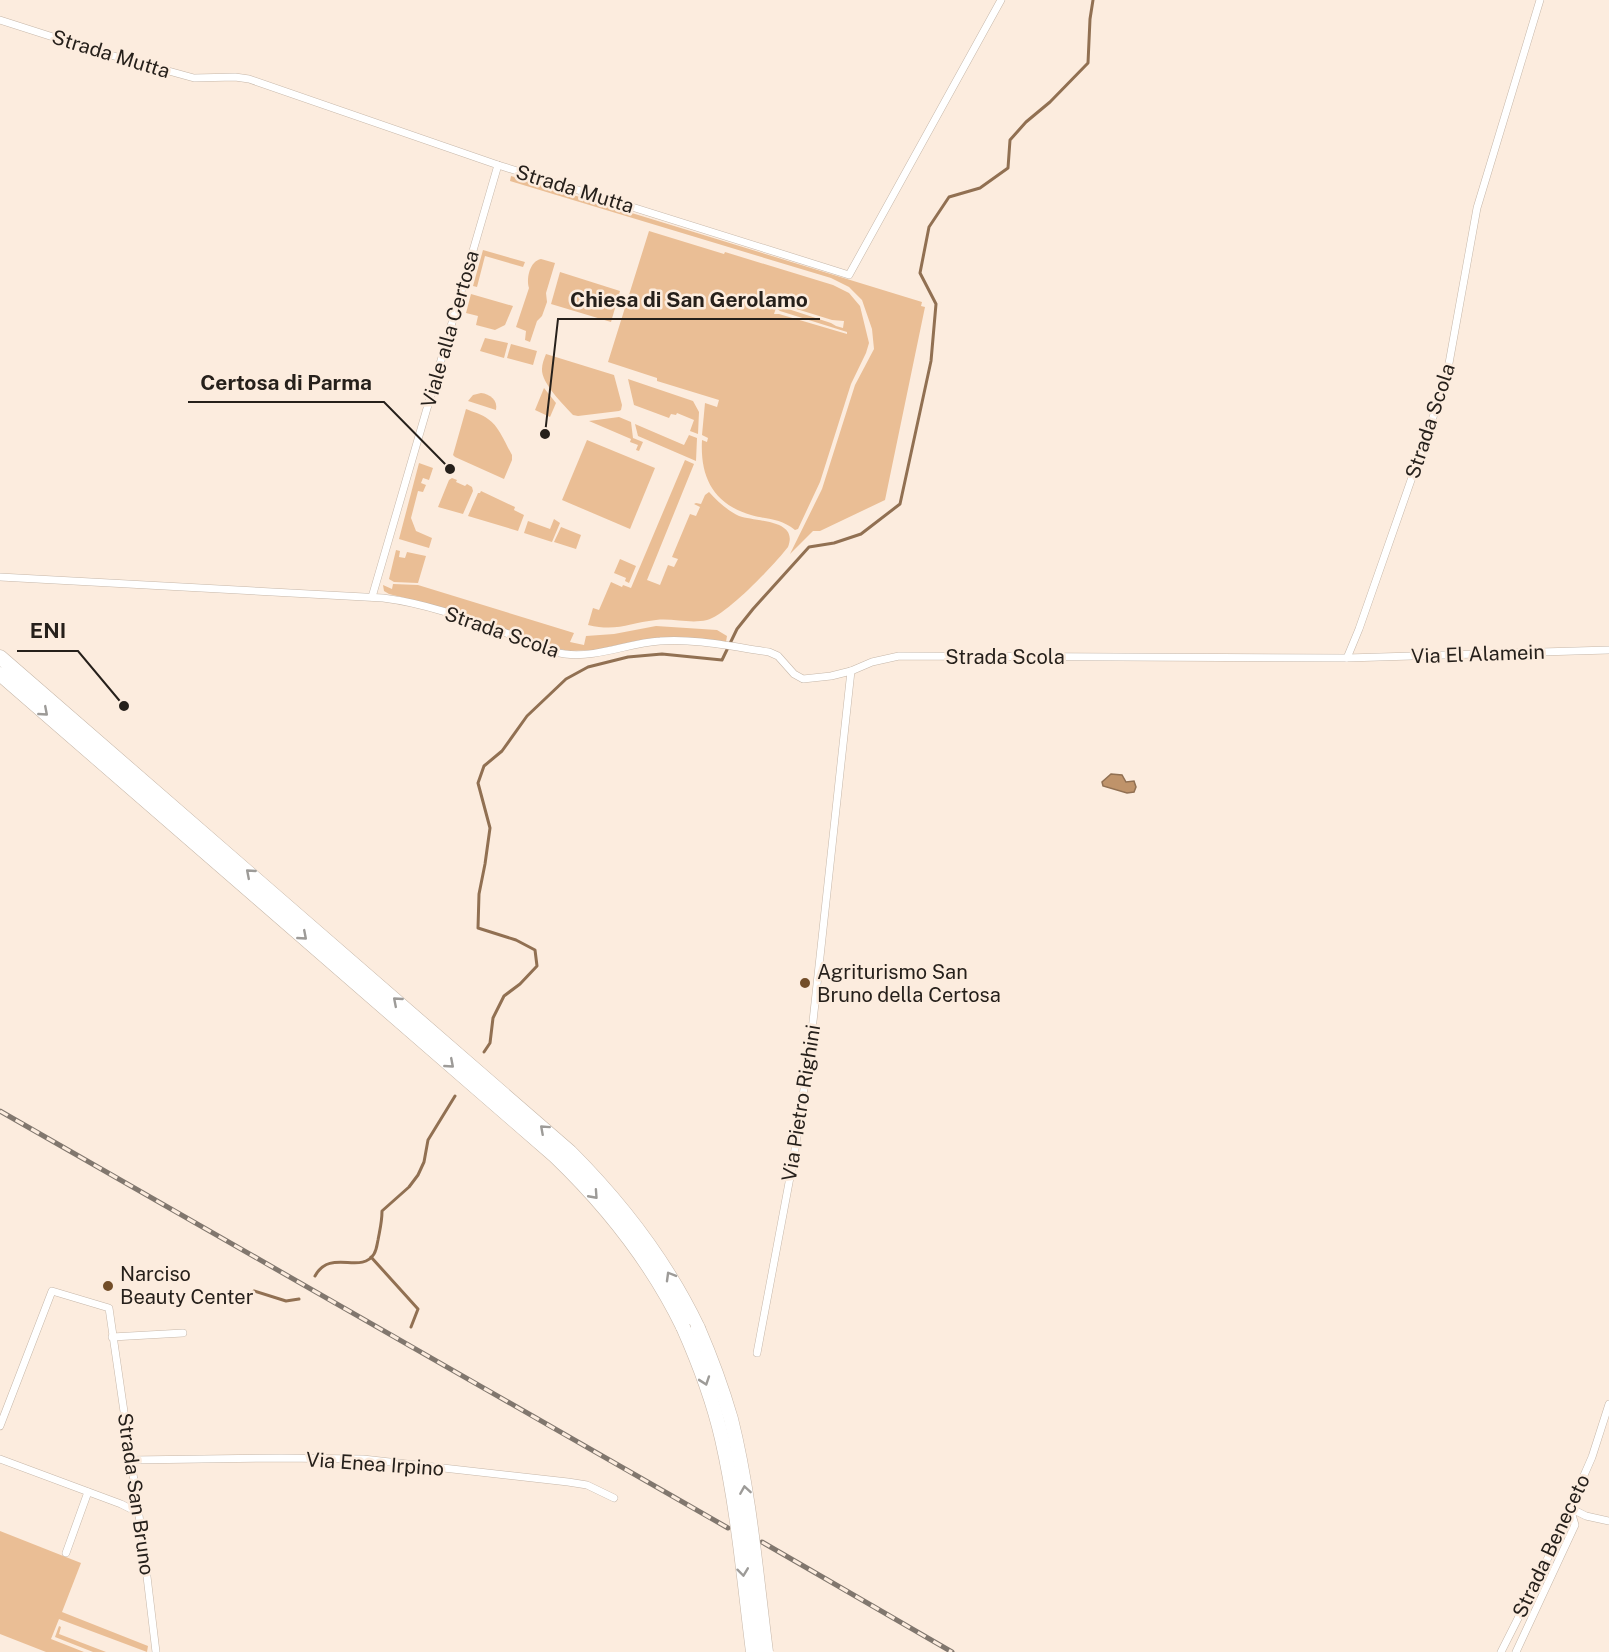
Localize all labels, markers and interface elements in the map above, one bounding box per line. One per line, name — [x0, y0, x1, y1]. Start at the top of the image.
street label: Strada Mutta — [49, 25, 173, 83]
street label: Strada Mutta — [513, 160, 637, 218]
street label: Viale alla Certosa — [416, 248, 484, 410]
callout: Chiesa di San Gerolamo — [558, 280, 820, 319]
text: Chiesa di San Gerolamo — [570, 287, 808, 312]
street label: Strada Scola — [1400, 360, 1460, 482]
callout: Certosa di Parma — [188, 363, 384, 402]
text: Certosa di Parma — [200, 370, 372, 395]
street label: Strada Scola — [442, 601, 562, 663]
callout: ENI — [17, 612, 78, 651]
text: ENI — [30, 618, 66, 643]
street label: Via El Alamein — [1411, 640, 1545, 668]
street label: Strada Scola — [945, 645, 1065, 669]
one-way arrow — [37, 705, 48, 716]
one-way arrow — [246, 869, 257, 880]
one-way arrow — [296, 929, 307, 940]
place label: Agriturismo San Bruno della Certosa — [817, 960, 1001, 1007]
marker: Agriturismo San Bruno della Certosa — [798, 976, 812, 990]
one-way arrow — [393, 997, 404, 1008]
street label: Via Pietro Righini — [777, 1023, 825, 1183]
one-way arrow — [443, 1057, 454, 1068]
one-way arrow — [540, 1125, 551, 1136]
one-way arrow — [587, 1189, 598, 1199]
place label: Narciso Beauty Center — [120, 1262, 254, 1309]
one-way arrow — [666, 1272, 678, 1282]
marker: Narciso Beauty Center — [101, 1279, 115, 1293]
one-way arrow — [697, 1375, 710, 1386]
street label: Strada San Bruno — [113, 1411, 159, 1577]
street label: Via Enea Irpino — [305, 1447, 445, 1481]
street label: Strada Beneceto — [1507, 1471, 1595, 1621]
one-way arrow — [739, 1485, 751, 1495]
one-way arrow — [736, 1567, 748, 1576]

